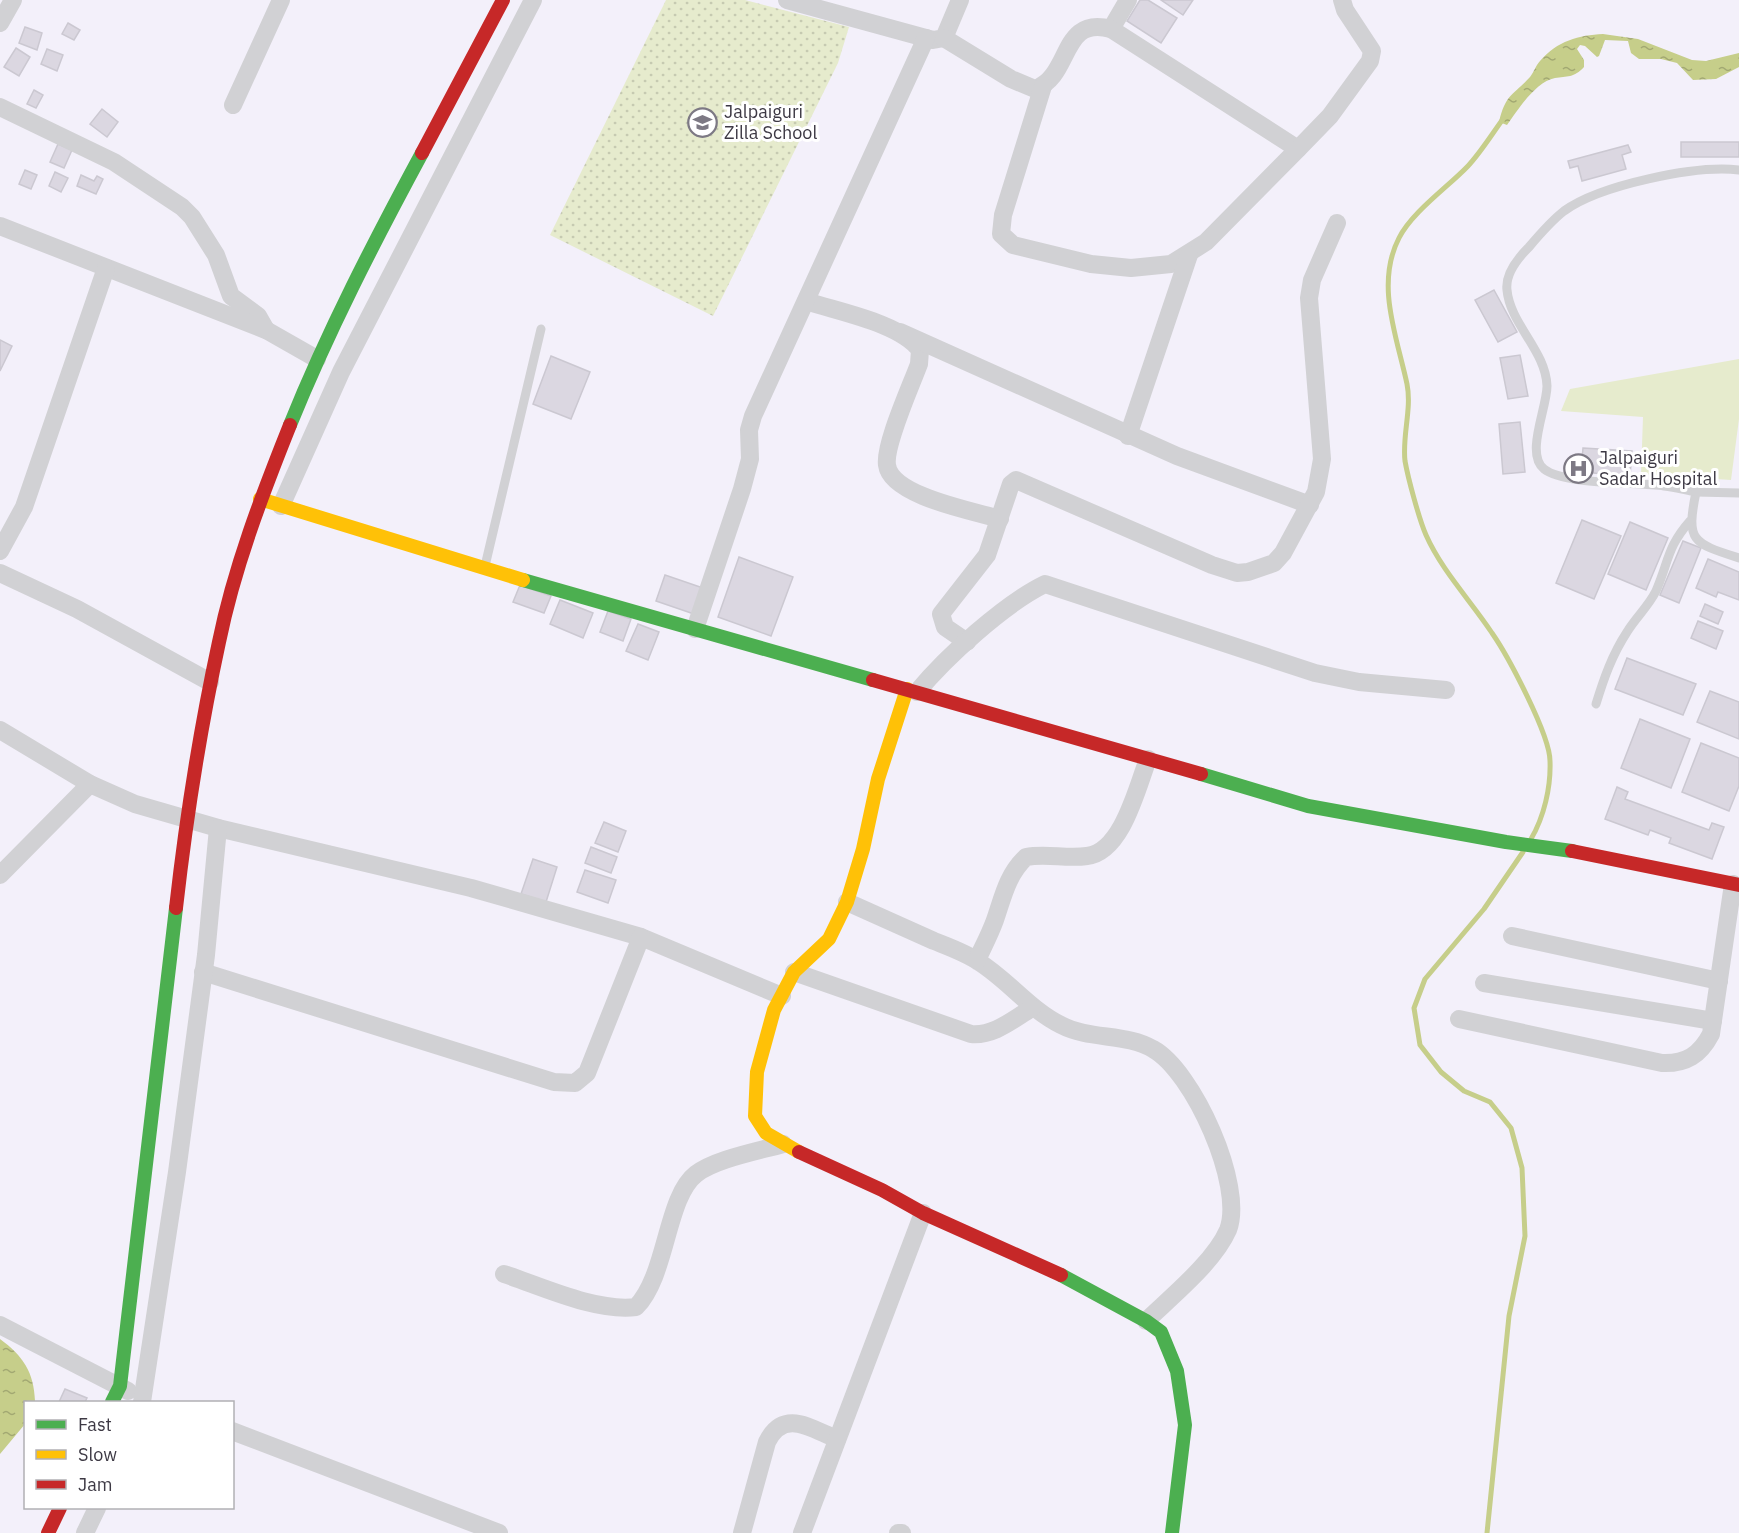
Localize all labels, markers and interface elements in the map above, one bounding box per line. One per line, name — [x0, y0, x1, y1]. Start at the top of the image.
place label: Jalpaiguri Zilla School — [724, 100, 817, 144]
school or university icon: Jalpaiguri Zilla School — [687, 106, 719, 138]
place label: Jalpaiguri Sadar Hospital — [1599, 446, 1717, 490]
hospital icon: Jalpaiguri Sadar Hospital — [1562, 452, 1594, 484]
legend — [24, 1401, 234, 1509]
text: Fast — [78, 1413, 112, 1436]
text: Slow — [78, 1443, 117, 1466]
text: Jam — [78, 1473, 113, 1496]

